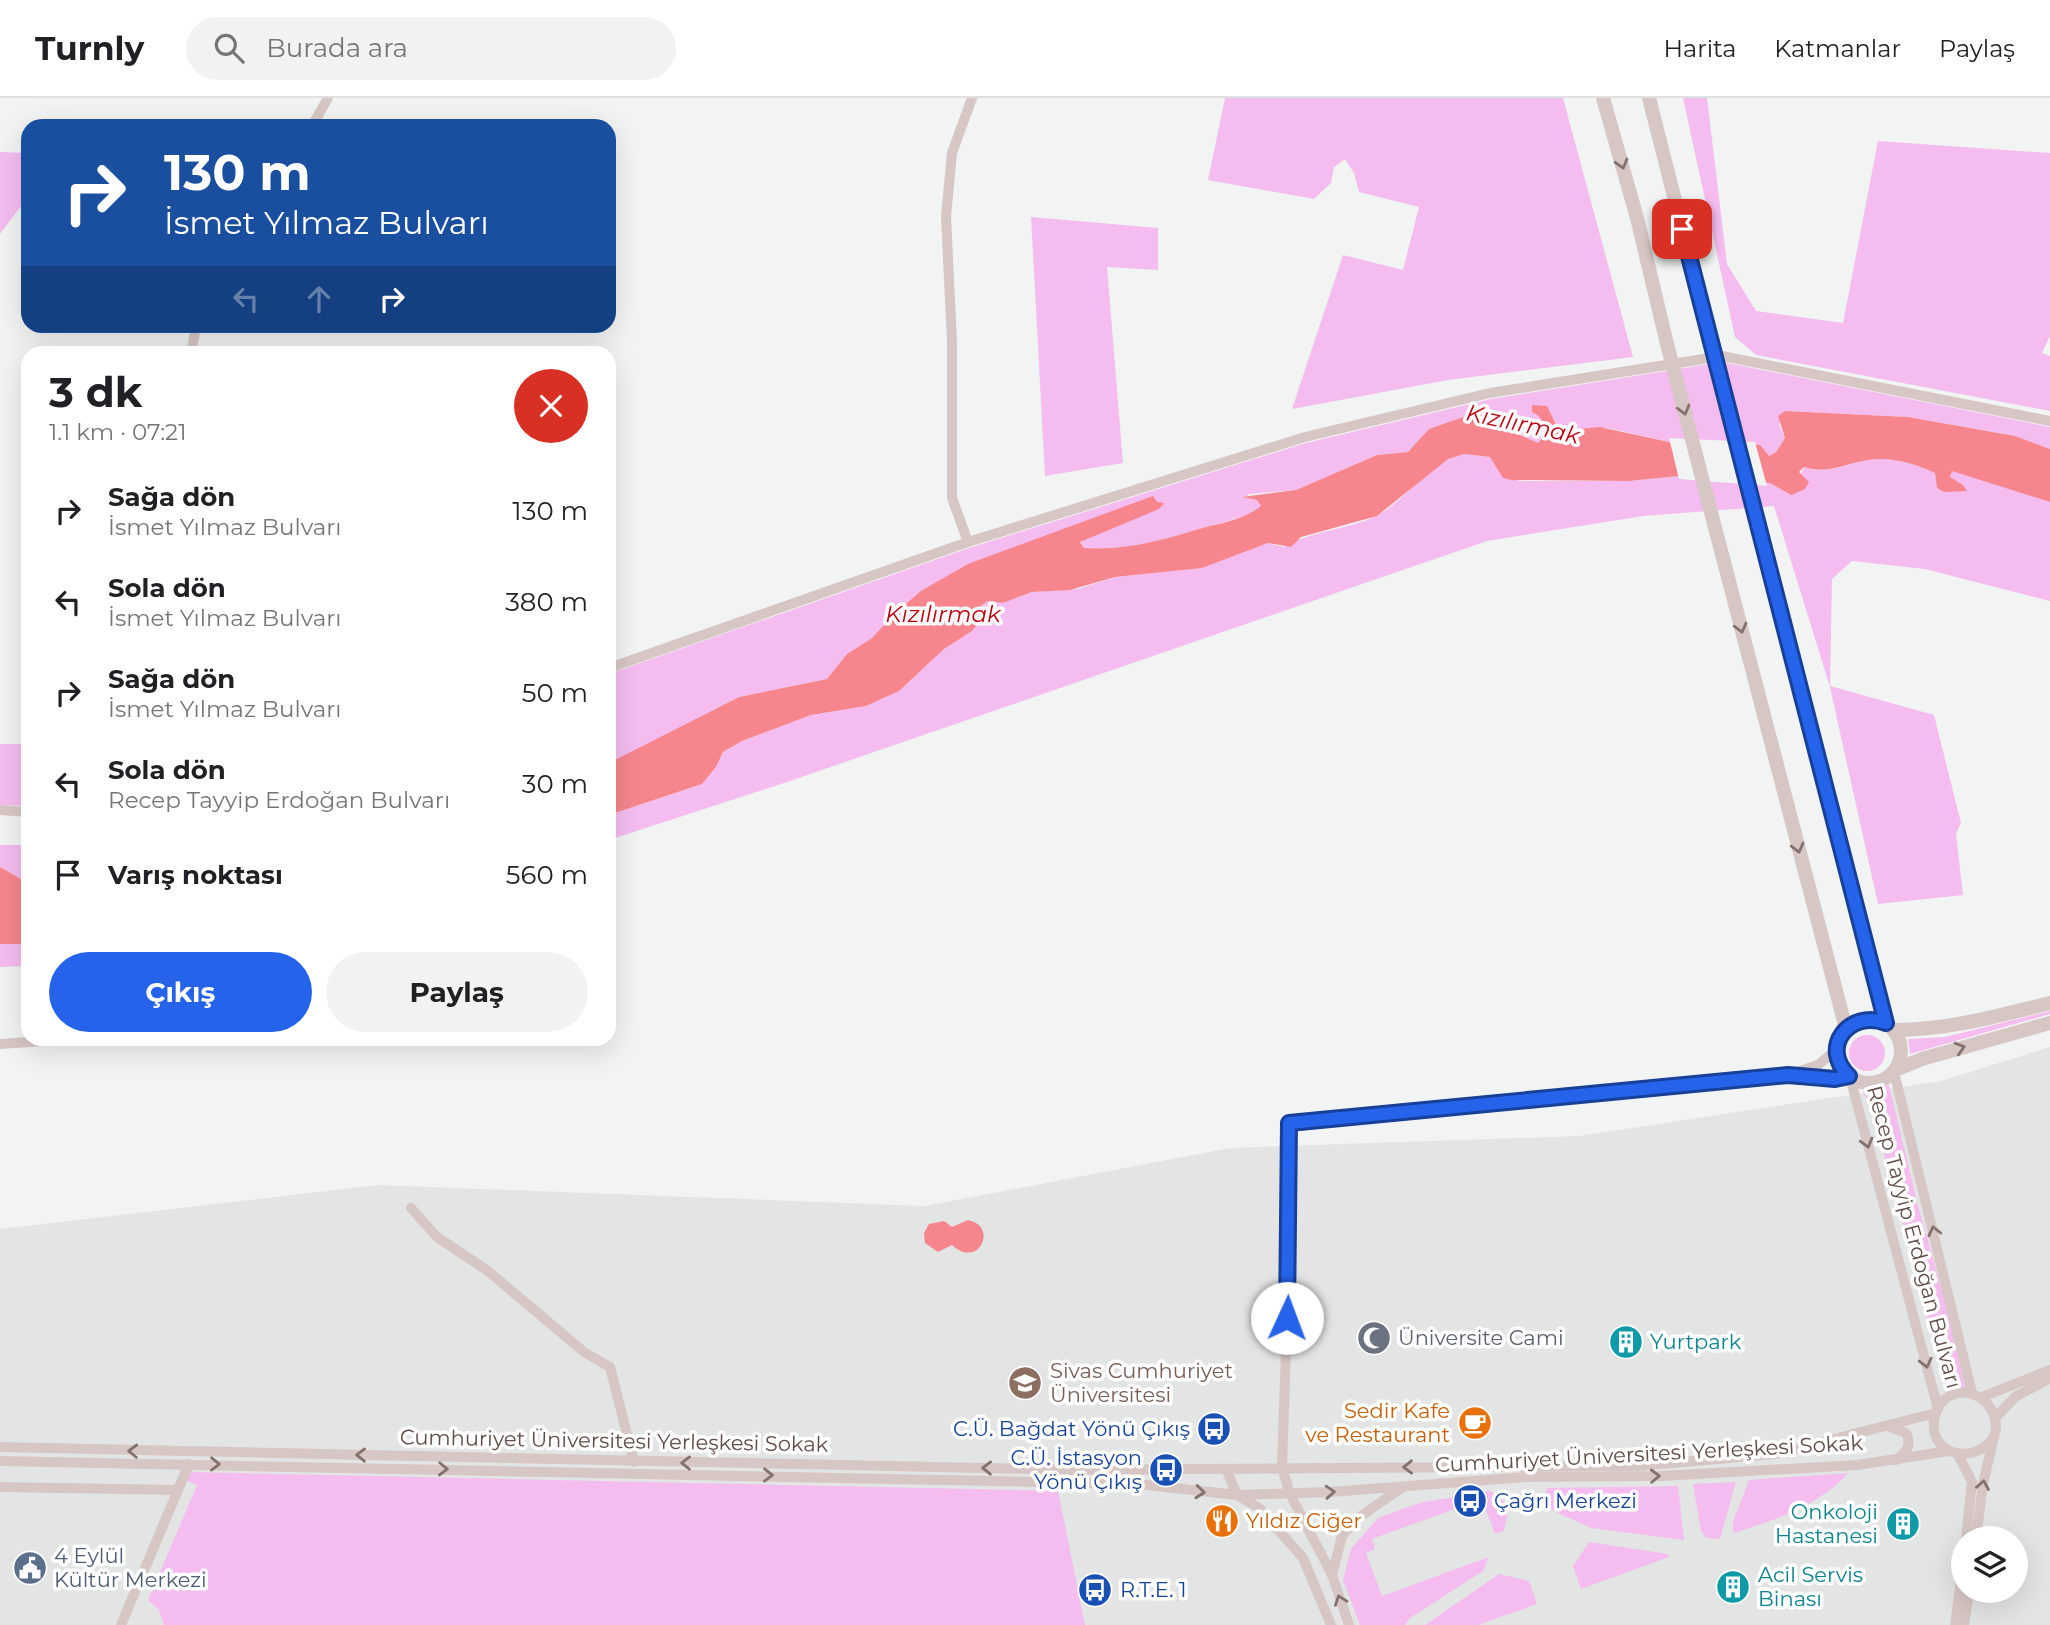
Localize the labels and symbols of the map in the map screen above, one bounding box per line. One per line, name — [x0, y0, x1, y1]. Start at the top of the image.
one-way arrow — [1614, 157, 1628, 169]
pin — [1652, 199, 1712, 259]
water label: Kızılırmak — [1464, 398, 1584, 450]
one-way arrow — [1676, 404, 1690, 416]
water label: Kızılırmak — [885, 600, 1002, 628]
one-way arrow — [1733, 622, 1747, 634]
one-way arrow — [1790, 842, 1805, 854]
one-way arrow — [1953, 1042, 1965, 1056]
street label: Recep Tayyip Erdoğan Bulvarı — [1862, 1083, 1967, 1391]
one-way arrow — [1859, 1137, 1873, 1149]
one-way arrow — [1928, 1225, 1942, 1237]
position arrow — [1250, 1281, 1324, 1355]
mosque icon: Üniversite Cami — [1355, 1319, 1393, 1357]
building icon: Yurtpark — [1607, 1323, 1645, 1361]
place label: Üniversite Cami — [1398, 1325, 1564, 1350]
place label: Yurtpark — [1650, 1329, 1742, 1354]
one-way arrow — [1918, 1356, 1932, 1368]
place label: Sivas Cumhuriyet Üniversitesi — [1050, 1358, 1233, 1407]
school or university icon: Sivas Cumhuriyet Üniversitesi — [1006, 1364, 1044, 1402]
place label: Sedir Kafe ve Restaurant — [1305, 1398, 1450, 1447]
cafe icon: Sedir Kafe ve Restaurant — [1456, 1404, 1494, 1442]
bus stop icon: C.Ü. Bağdat Yönü Çıkış — [1195, 1410, 1233, 1448]
place label: C.Ü. Bağdat Yönü Çıkış — [953, 1416, 1190, 1441]
street label: Cumhuriyet Üniversitesi Yerleşkesi Sokak — [400, 1424, 829, 1457]
street label: Cumhuriyet Üniversitesi Yerleşkesi Sokak — [1434, 1430, 1864, 1477]
one-way arrow — [128, 1443, 138, 1459]
place label: C.Ü. İstasyon Yönü Çıkış — [1010, 1445, 1142, 1494]
one-way arrow — [355, 1447, 366, 1463]
bus stop icon: C.Ü. İstasyon Yönü Çıkış — [1147, 1451, 1185, 1489]
one-way arrow — [680, 1455, 691, 1471]
one-way arrow — [210, 1457, 221, 1472]
one-way arrow — [1402, 1459, 1413, 1475]
one-way arrow — [981, 1461, 992, 1476]
one-way arrow — [437, 1462, 448, 1477]
one-way arrow — [763, 1467, 774, 1483]
one-way arrow — [1650, 1469, 1661, 1484]
one-way arrow — [1975, 1479, 1990, 1491]
bus stop icon: Çağrı Merkezi — [1451, 1482, 1489, 1520]
one-way arrow — [1194, 1484, 1206, 1499]
one-way arrow — [1325, 1485, 1336, 1500]
place label: Çağrı Merkezi — [1494, 1488, 1637, 1513]
place label: Onkoloji Hastanesi — [1775, 1499, 1878, 1548]
restaurant icon: Yıldız Ciğer — [1203, 1502, 1241, 1540]
building icon: Onkoloji Hastanesi — [1884, 1505, 1922, 1543]
place label: Yıldız Ciğer — [1246, 1508, 1362, 1533]
place label: 4 Eylül Kültür Merkezi — [54, 1543, 207, 1592]
public building icon: 4 Eylül Kültür Merkezi — [11, 1549, 49, 1587]
place label: Acil Servis Binası — [1758, 1562, 1863, 1611]
building icon: Acil Servis Binası — [1714, 1568, 1752, 1606]
bus stop icon: R.T.E. 1 — [1076, 1571, 1114, 1609]
place label: R.T.E. 1 — [1120, 1577, 1187, 1602]
one-way arrow — [1335, 1595, 1349, 1607]

